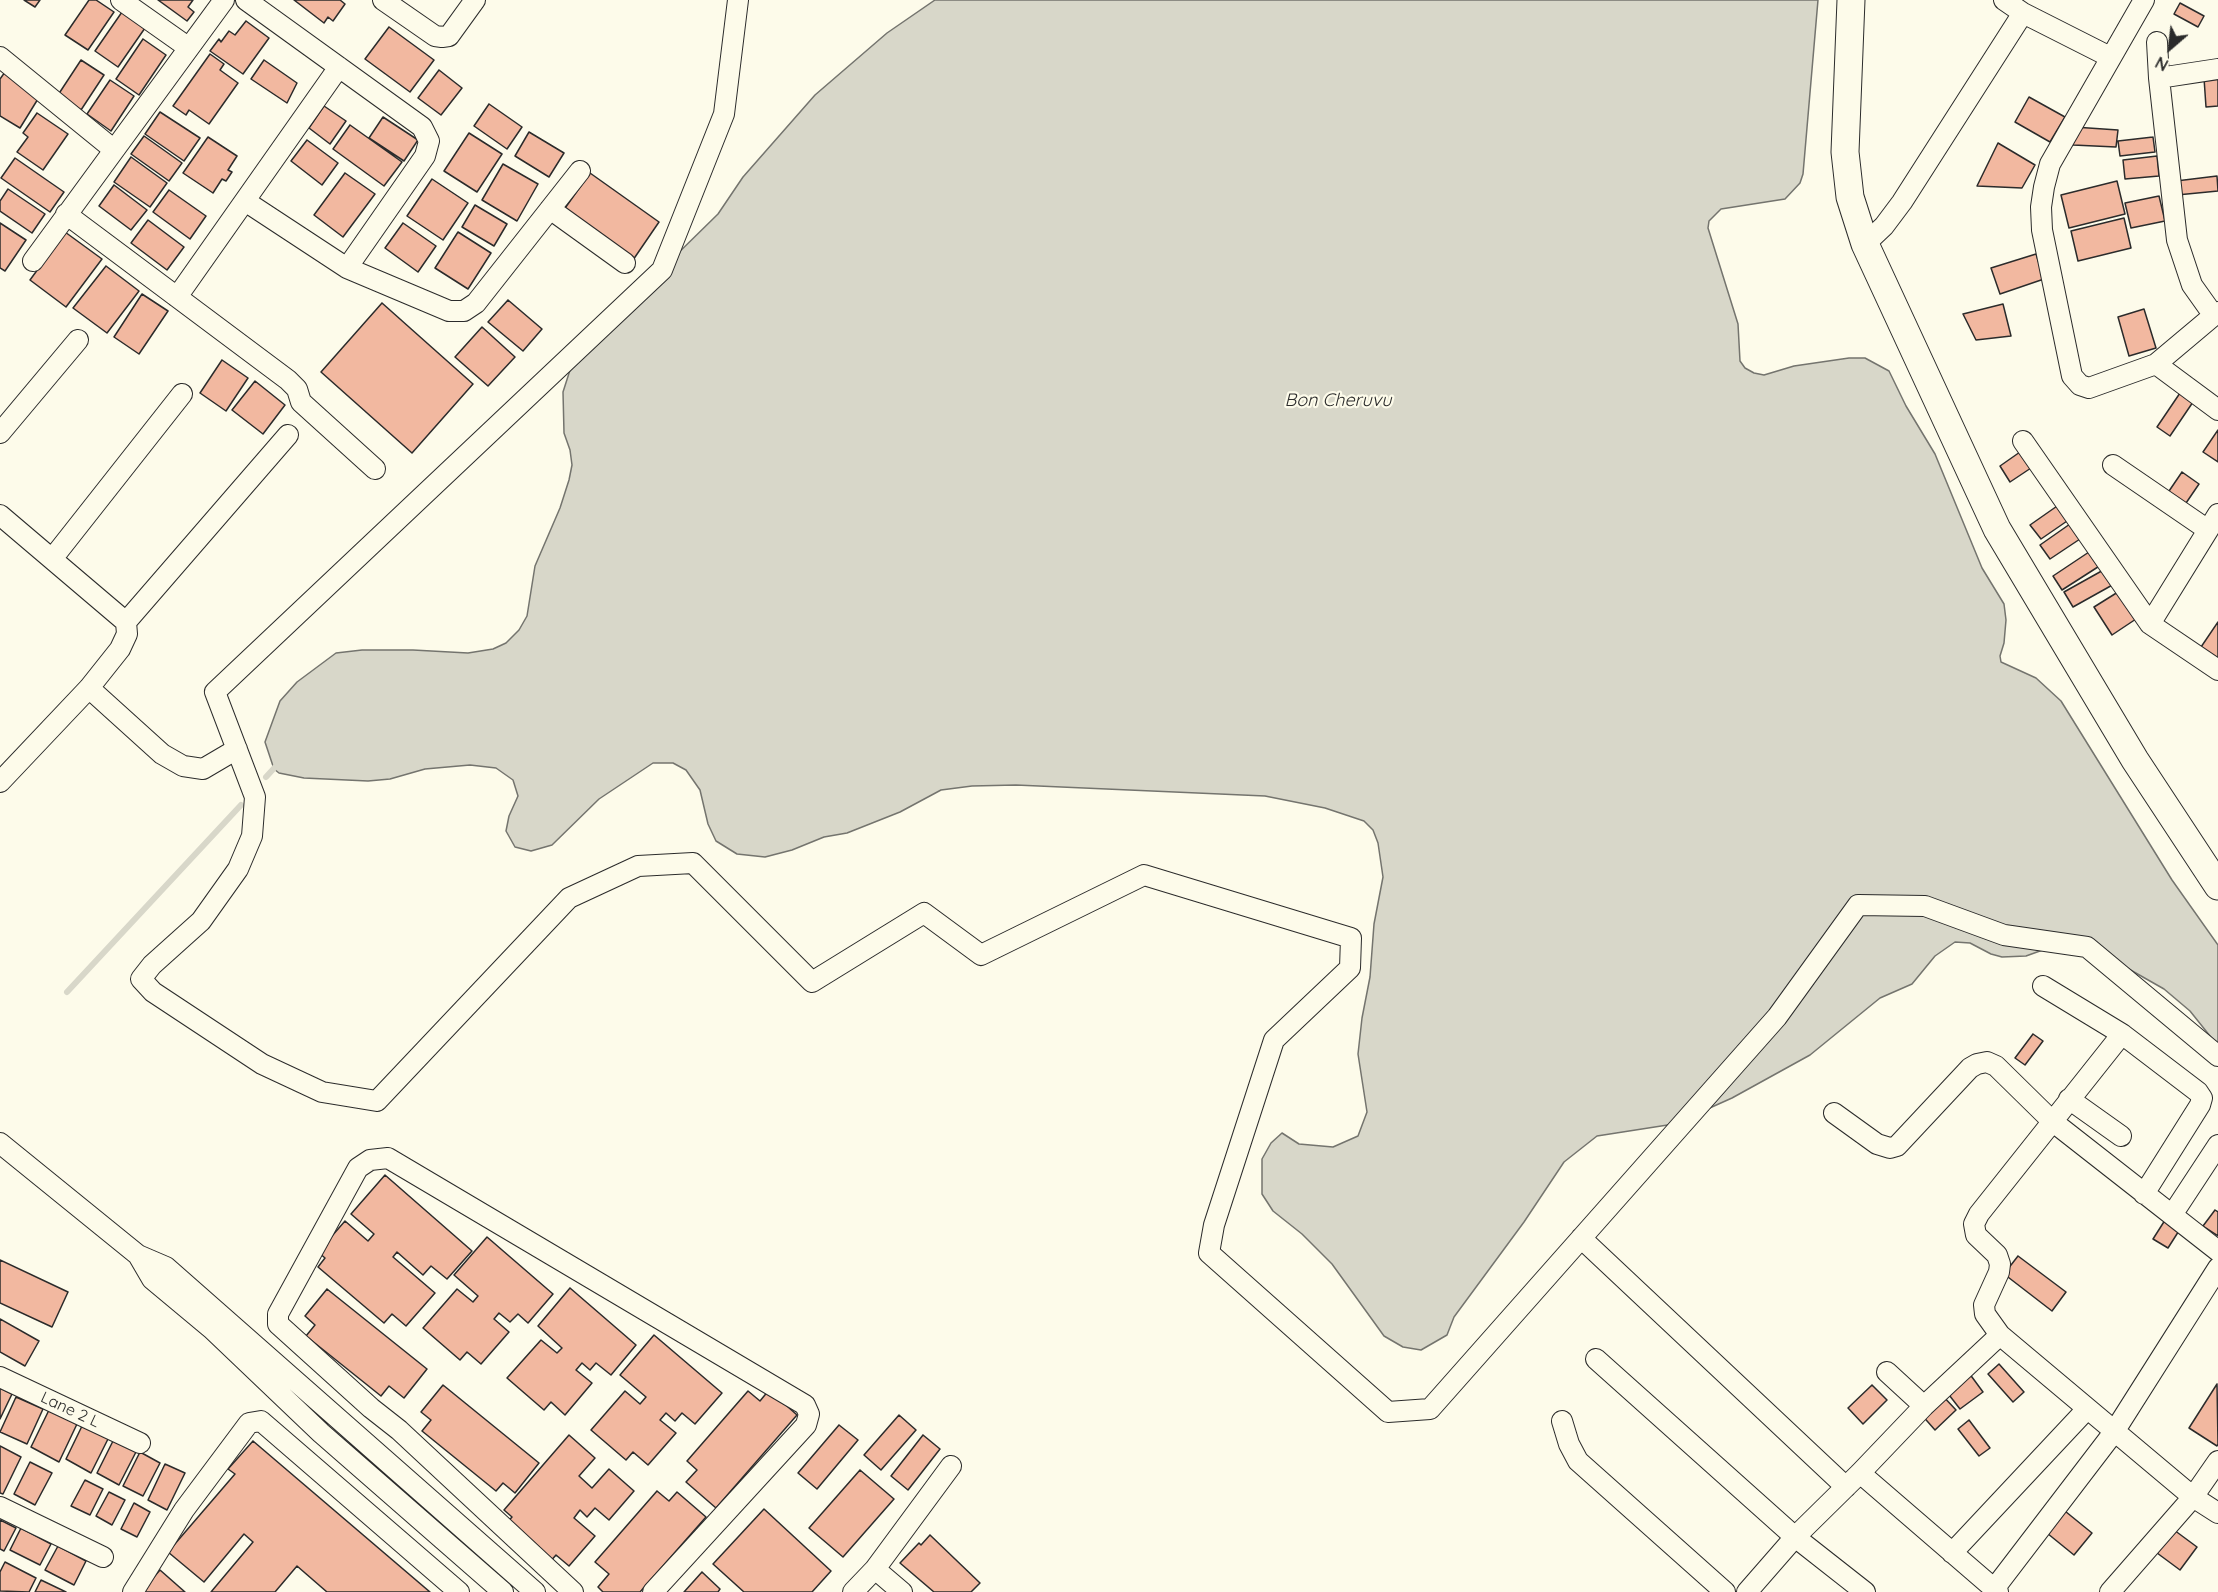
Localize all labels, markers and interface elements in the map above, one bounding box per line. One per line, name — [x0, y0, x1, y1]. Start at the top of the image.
north arrow — [2140, 18, 2200, 78]
text: N — [2152, 52, 2171, 75]
water label: Bon Cheruvu — [1285, 390, 1391, 412]
street label: Lane 2 L — [38, 1388, 102, 1432]

